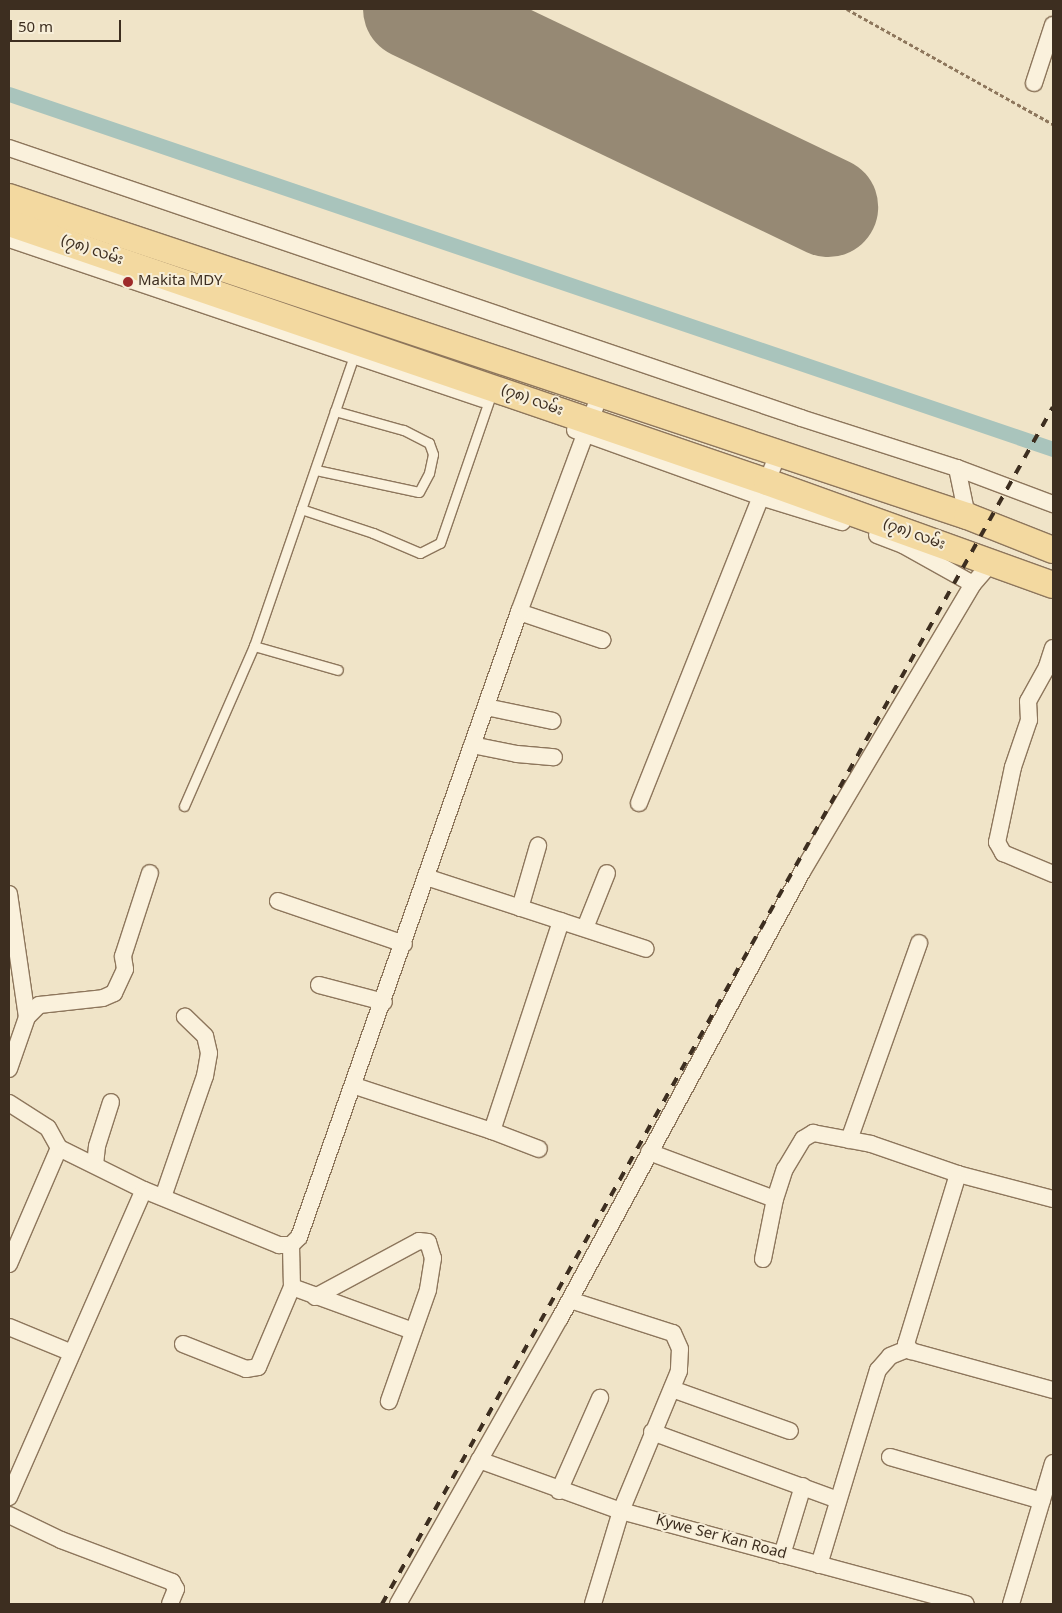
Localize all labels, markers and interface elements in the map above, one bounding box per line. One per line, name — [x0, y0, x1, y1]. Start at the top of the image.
scale bar — [12, 10, 124, 42]
text: 50 m — [18, 12, 53, 45]
street label: (၇၈) လမ်း — [59, 232, 125, 270]
place label: Makita MDY — [138, 273, 223, 291]
marker: Makita MDY — [122, 276, 134, 288]
street label: (၇၈) လမ်း — [499, 381, 565, 421]
street label: (၇၈) လမ်း — [881, 515, 947, 555]
street label: Kywe Ser Kan Road — [654, 1512, 788, 1564]

